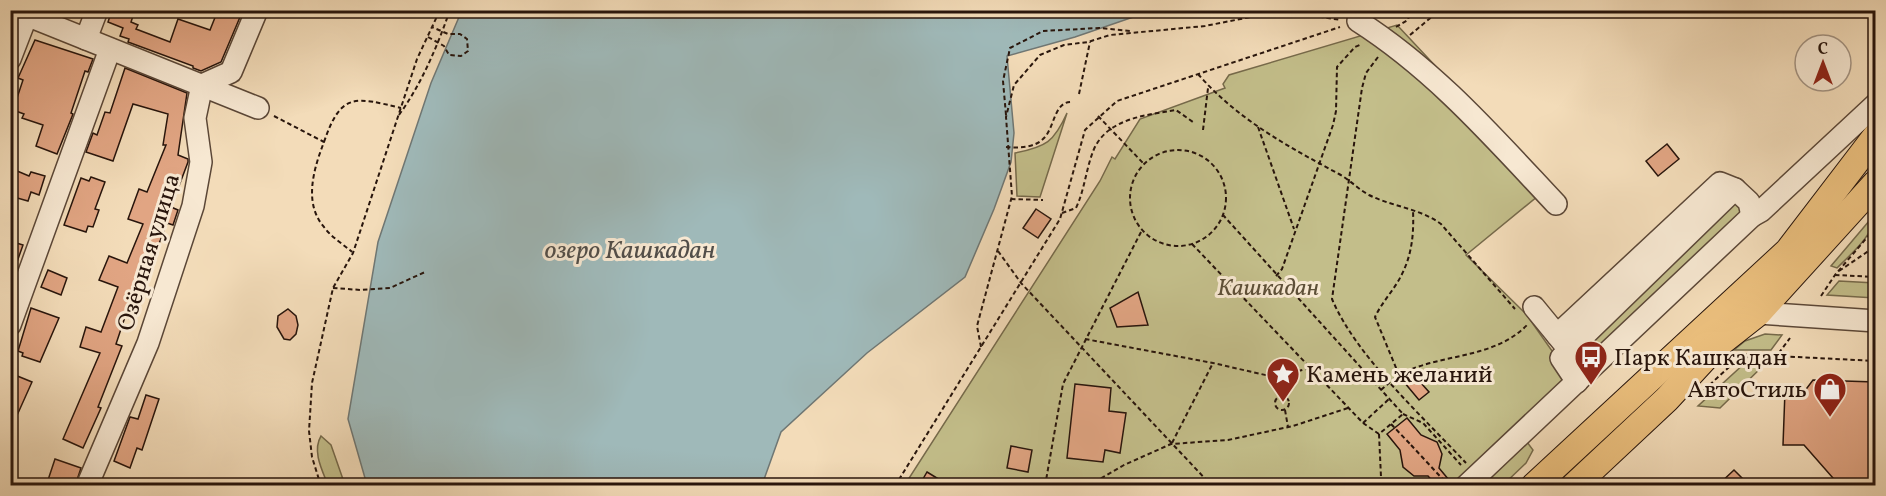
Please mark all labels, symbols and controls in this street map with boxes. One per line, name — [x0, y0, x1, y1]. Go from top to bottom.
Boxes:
north arrow — [1793, 33, 1853, 93]
text: С — [1818, 39, 1828, 61]
street label: Озёрная улица — [110, 170, 190, 336]
water label: озеро Кашкадан — [545, 233, 715, 269]
park label: Кашкадан — [1217, 272, 1319, 306]
bus stop icon: Парк Кашкадан — [1573, 339, 1609, 386]
place label: Парк Кашкадан — [1614, 342, 1787, 376]
place icon: Камень желаний — [1265, 356, 1301, 403]
place label: Камень желаний — [1306, 359, 1493, 393]
shop icon: АвтоСтиль — [1812, 371, 1848, 418]
place label: АвтоСтиль — [1687, 374, 1807, 408]

